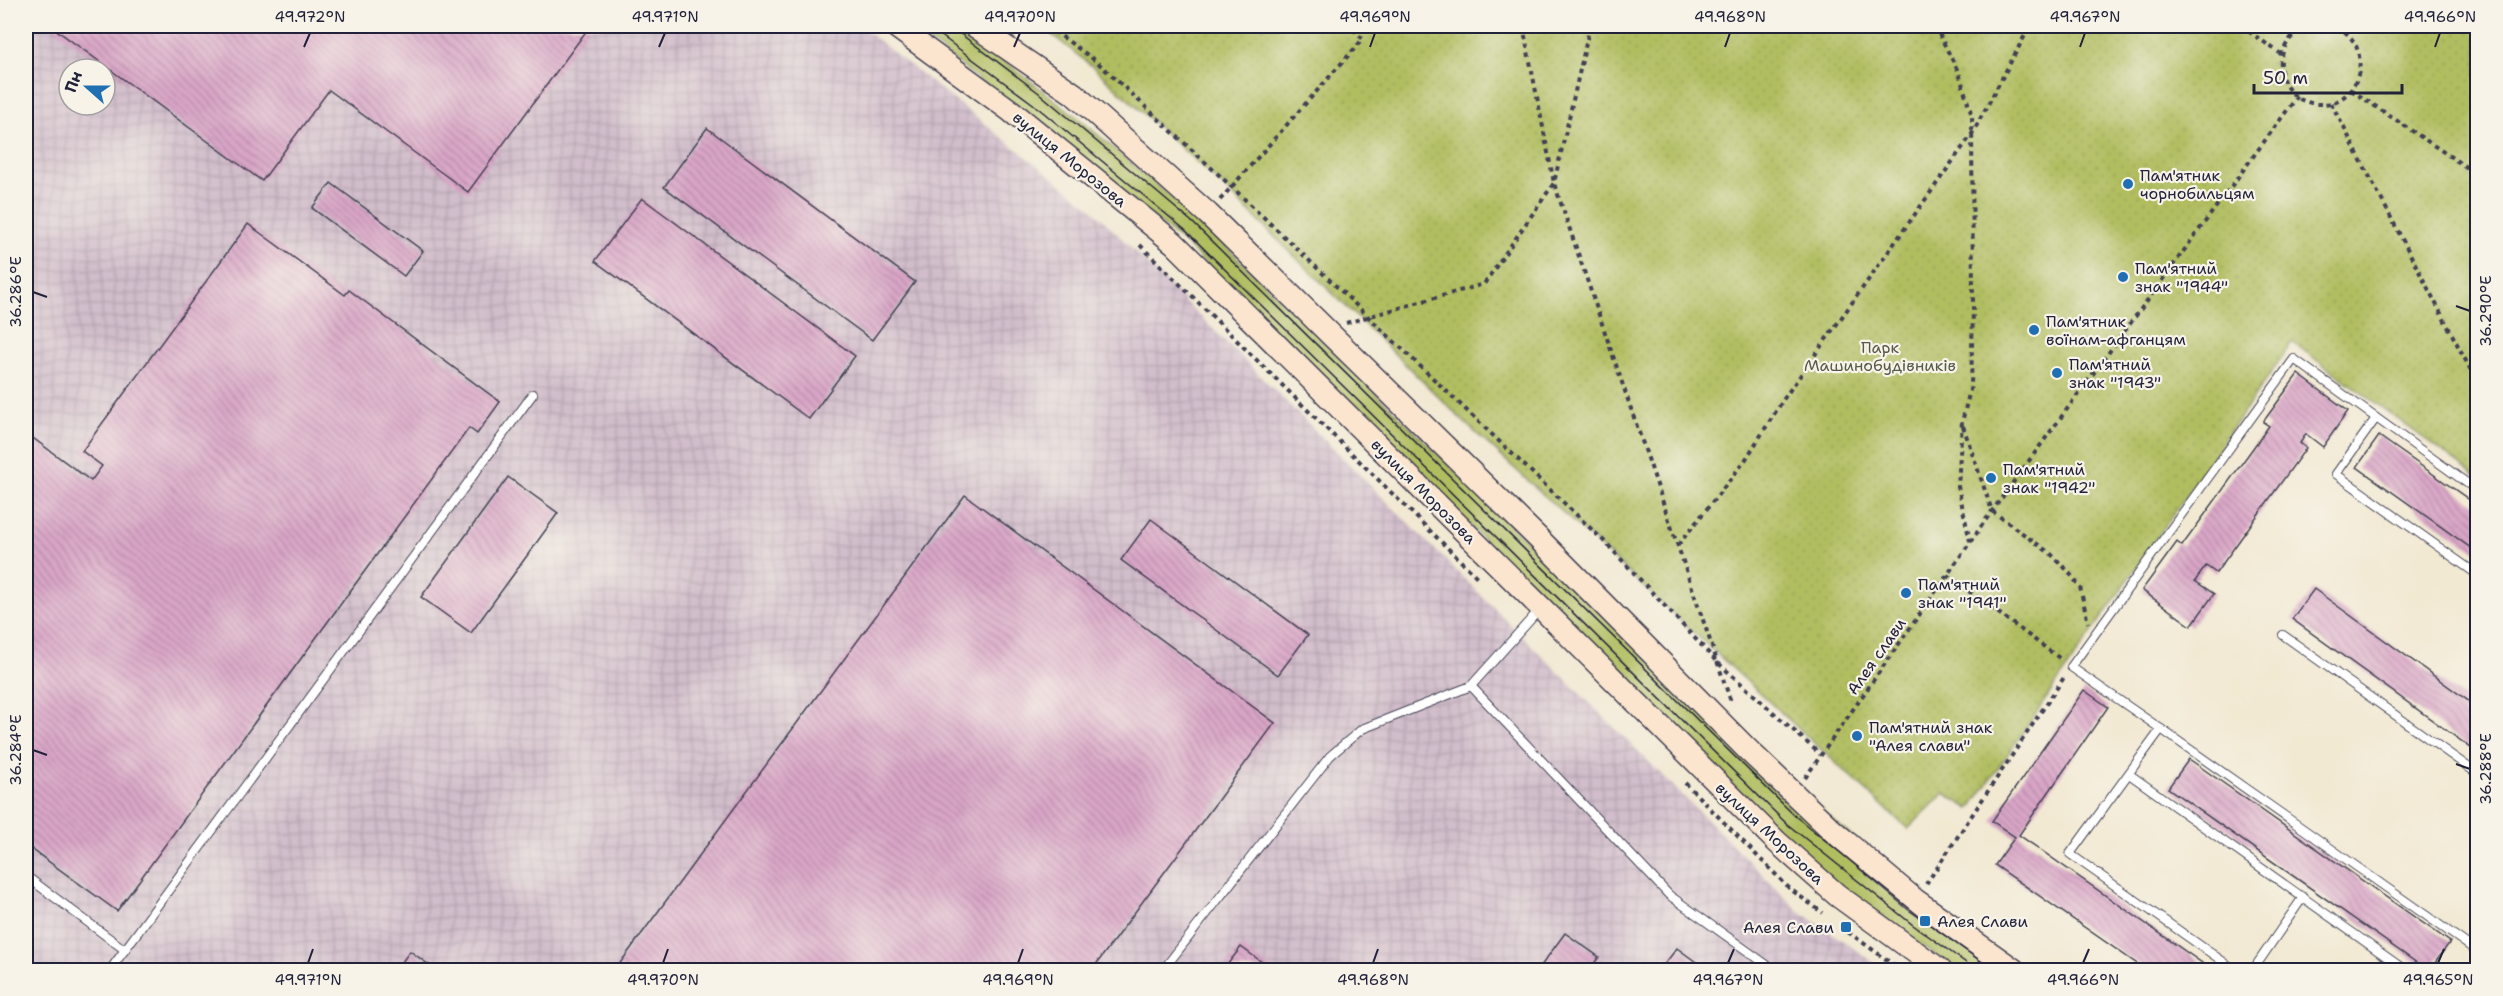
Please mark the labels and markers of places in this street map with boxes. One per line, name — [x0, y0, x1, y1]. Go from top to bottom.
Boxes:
place label: Пам'ятник чорнобильцям — [2140, 165, 2255, 204]
marker: Пам'ятник чорнобильцям — [2121, 177, 2135, 191]
place label: Пам'ятний знак "1944" — [2135, 258, 2228, 297]
marker: Пам'ятний знак "1944" — [2116, 270, 2130, 284]
place label: Пам'ятник воїнам-афганцям — [2046, 311, 2186, 350]
marker: Пам'ятник воїнам-афганцям — [2027, 323, 2041, 337]
place label: Пам'ятний знак "1943" — [2069, 354, 2161, 393]
marker: Пам'ятний знак "1943" — [2050, 366, 2064, 380]
place label: Пам'ятний знак "1942" — [2003, 459, 2095, 498]
marker: Пам'ятний знак "1942" — [1984, 471, 1998, 485]
place label: Пам'ятний знак "1941" — [1918, 574, 2007, 613]
marker: Пам'ятний знак "1941" — [1899, 586, 1913, 600]
place label: Пам'ятний знак "Алея слави" — [1869, 717, 1993, 756]
marker: Пам'ятний знак "Алея слави" — [1850, 729, 1864, 743]
place label: Алея Слави — [1937, 911, 2028, 932]
marker: Алея Слави — [1918, 914, 1932, 928]
place label: Aлея Слави — [1743, 917, 1834, 938]
marker: Aлея Слави — [1839, 920, 1853, 934]

